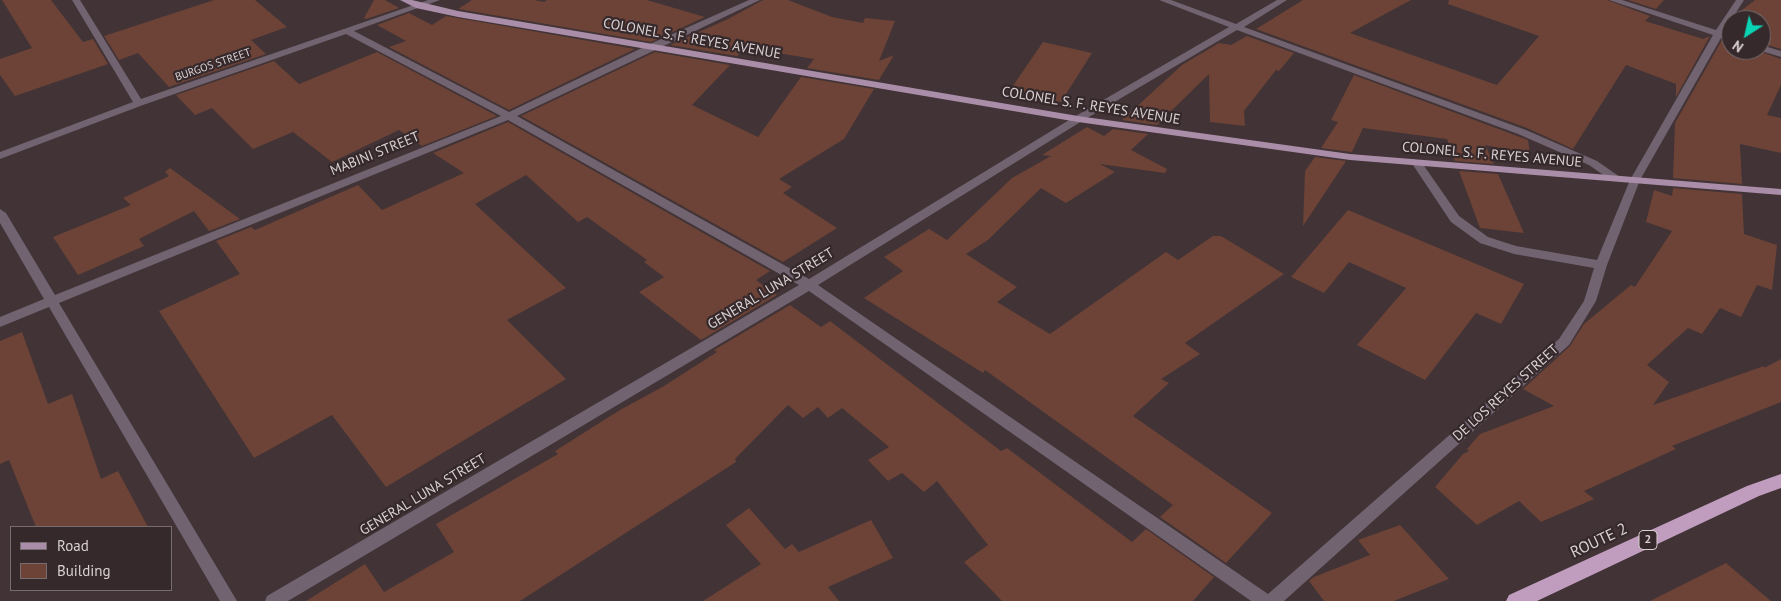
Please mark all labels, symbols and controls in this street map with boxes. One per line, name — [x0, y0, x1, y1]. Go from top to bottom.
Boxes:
north arrow — [1721, 10, 1771, 60]
street label: COLONEL S. F. REYES AVENUE — [602, 15, 782, 63]
text: N — [1729, 36, 1747, 56]
street label: BURGOS STREET — [173, 46, 253, 84]
street label: COLONEL S. F. REYES AVENUE — [1001, 84, 1181, 128]
street label: MABINI STREET — [328, 128, 422, 180]
street label: COLONEL S. F. REYES AVENUE — [1401, 139, 1583, 171]
street label: GENERAL LUNA STREET — [705, 245, 837, 333]
street label: DE LOS REYES STREET — [1450, 341, 1562, 445]
street label: GENERAL LUNA STREET — [357, 451, 489, 539]
street label: ROUTE 2 — [1567, 519, 1631, 563]
legend — [10, 526, 172, 591]
road number: 2 — [1639, 530, 1657, 550]
text: Road — [57, 536, 89, 555]
text: Building — [57, 561, 111, 580]

